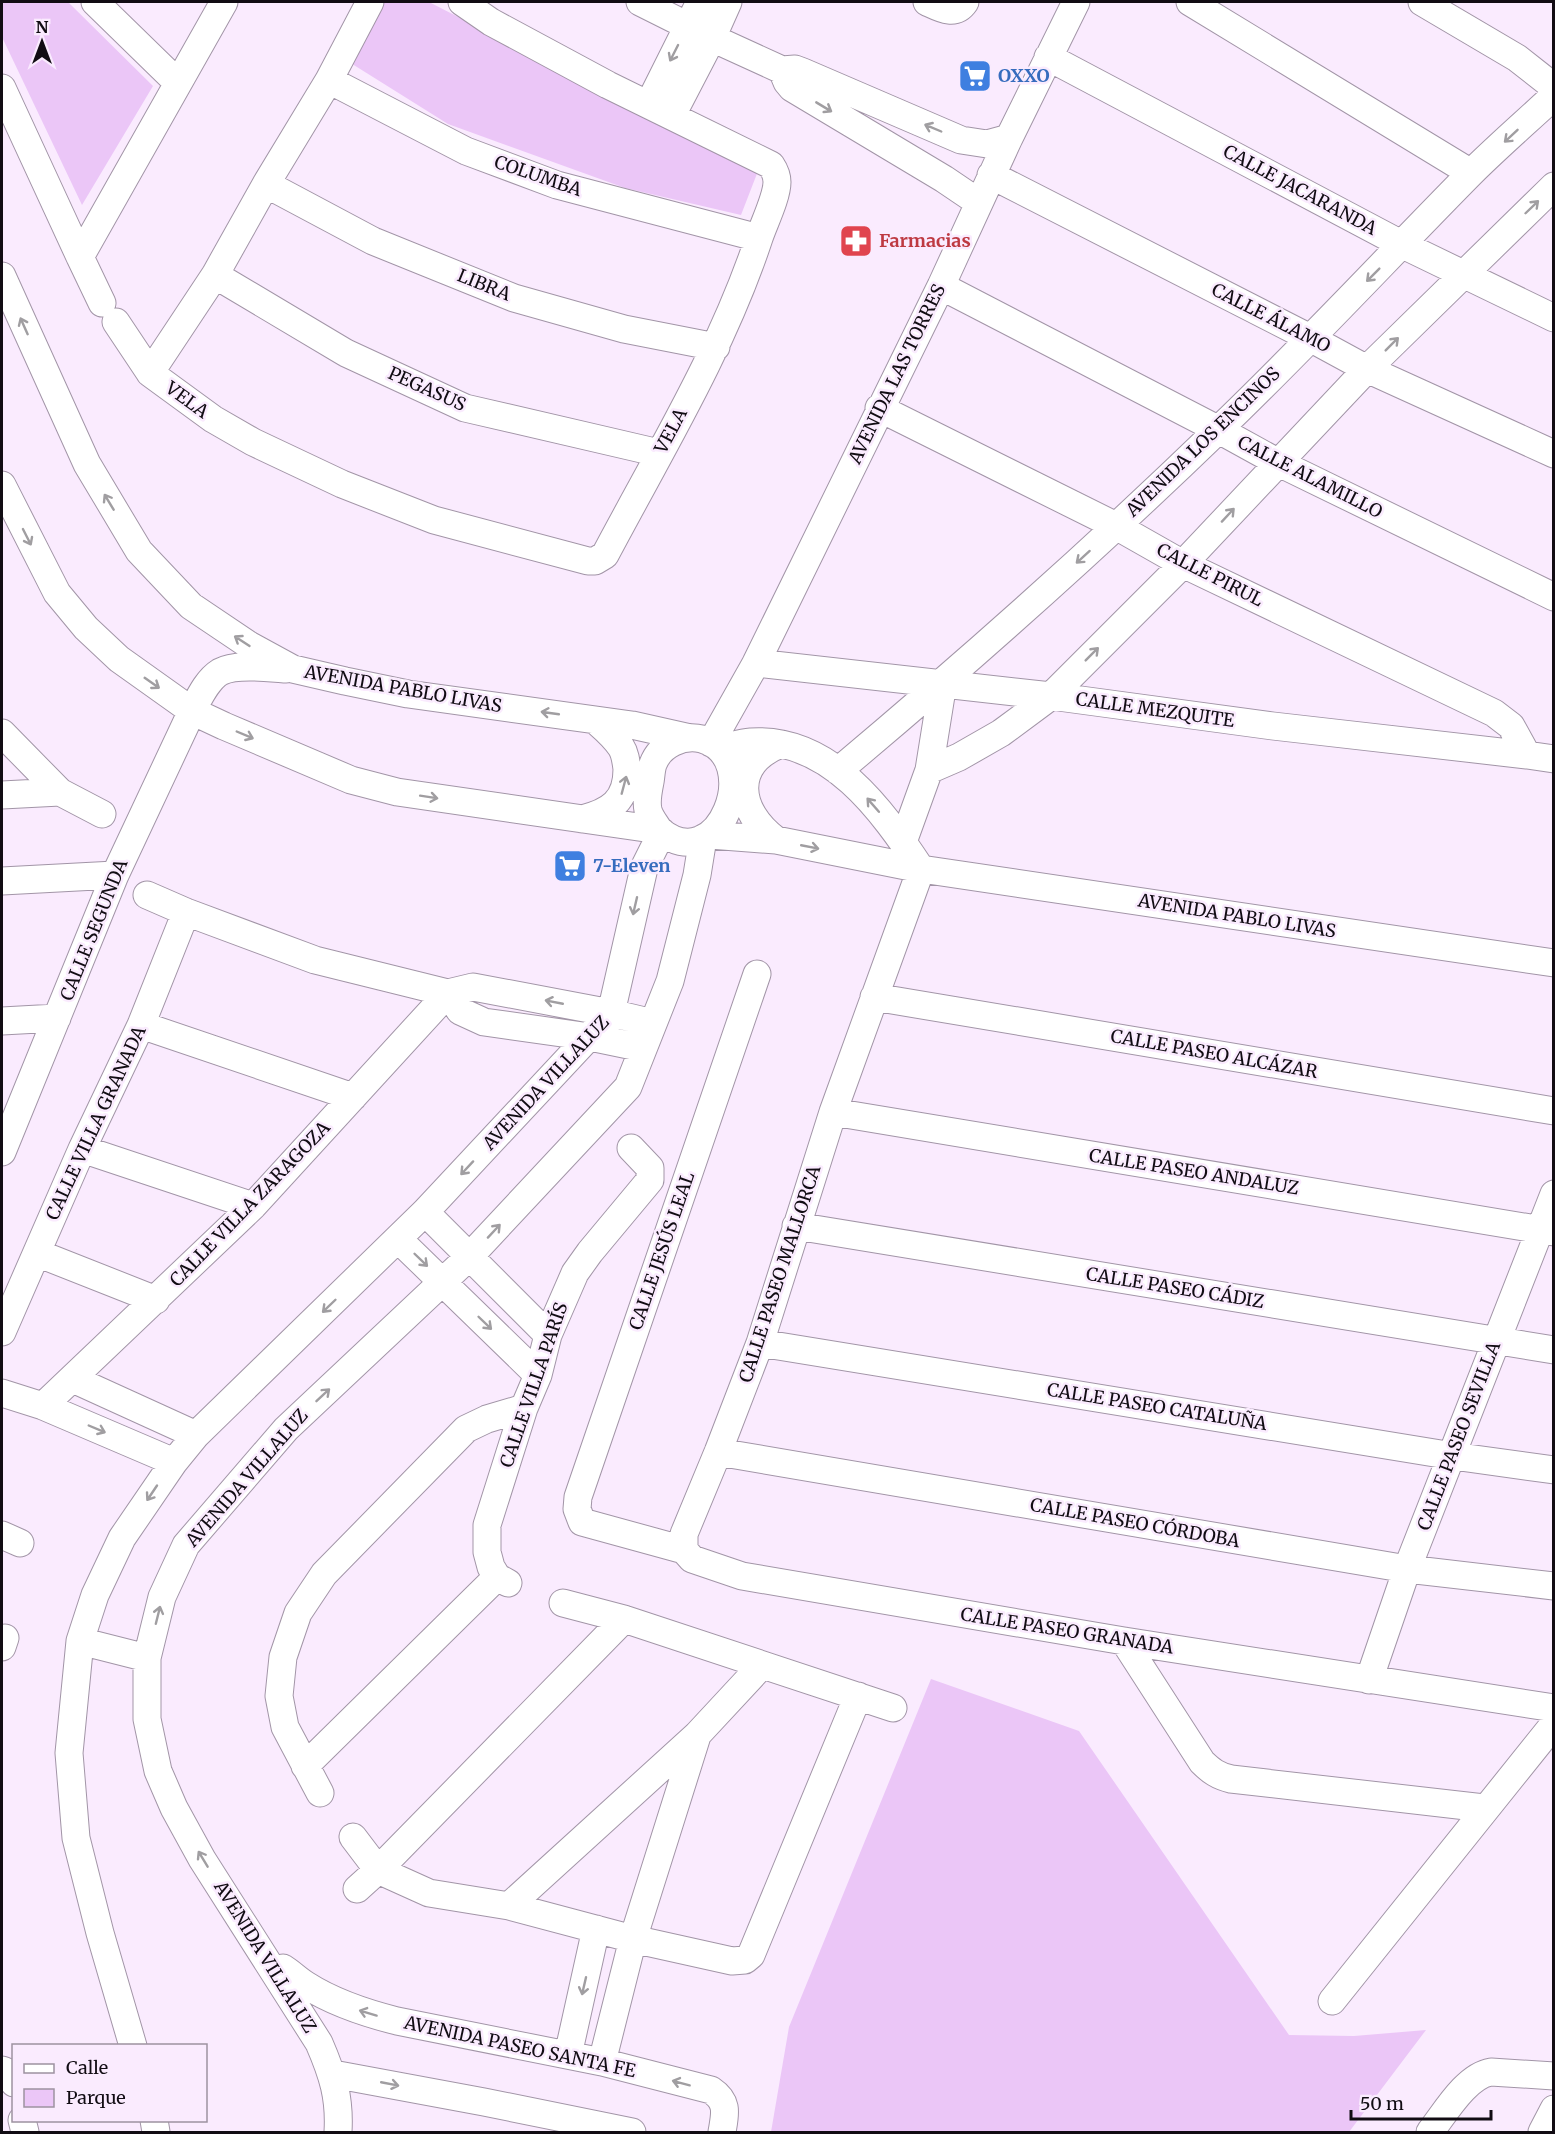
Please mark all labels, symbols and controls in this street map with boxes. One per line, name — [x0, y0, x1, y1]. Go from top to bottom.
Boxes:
north arrow — [12, 12, 72, 72]
text: N — [36, 17, 49, 37]
one-way arrow — [668, 44, 680, 62]
supermarket icon: OXXO — [957, 58, 993, 94]
place label: OXXO — [998, 64, 1050, 87]
one-way arrow — [816, 102, 833, 114]
one-way arrow — [924, 122, 942, 133]
one-way arrow — [1503, 129, 1518, 144]
street label: CALLE JACARANDA — [1219, 139, 1381, 240]
street label: COLUMBA — [491, 150, 585, 201]
one-way arrow — [1524, 200, 1539, 214]
pharmacy icon: Farmacias — [838, 223, 874, 259]
place label: Farmacias — [879, 229, 971, 252]
street label: LIBRA — [454, 264, 514, 306]
one-way arrow — [1366, 267, 1381, 282]
street label: CALLE ÁLAMO — [1208, 278, 1334, 357]
street label: AVENIDA LAS TORRES — [843, 280, 950, 468]
one-way arrow — [18, 318, 30, 336]
one-way arrow — [1385, 336, 1400, 351]
street label: PEGASUS — [385, 361, 470, 416]
street label: AVENIDA LOS ENCINOS — [1120, 362, 1285, 522]
street label: VELA — [160, 376, 214, 423]
street label: VELA — [649, 404, 692, 458]
street label: CALLE ALAMILLO — [1234, 430, 1386, 523]
one-way arrow — [103, 494, 115, 511]
one-way arrow — [1221, 507, 1235, 522]
one-way arrow — [22, 528, 34, 546]
street label: CALLE PIRUL — [1153, 538, 1267, 611]
one-way arrow — [1075, 550, 1090, 564]
one-way arrow — [234, 634, 251, 646]
one-way arrow — [1085, 647, 1100, 662]
street label: AVENIDA PABLO LIVAS — [302, 660, 504, 717]
one-way arrow — [144, 677, 160, 689]
street label: CALLE MEZQUITE — [1074, 687, 1237, 732]
one-way arrow — [540, 708, 560, 719]
one-way arrow — [235, 730, 254, 741]
one-way arrow — [619, 776, 630, 795]
one-way arrow — [419, 791, 438, 802]
one-way arrow — [866, 798, 880, 813]
one-way arrow — [800, 842, 819, 853]
supermarket icon: 7-Eleven — [552, 848, 588, 884]
place label: 7-Eleven — [593, 854, 671, 877]
street label: CALLE SEGUNDA — [55, 856, 132, 1004]
street label: AVENIDA PABLO LIVAS — [1136, 888, 1338, 943]
one-way arrow — [629, 896, 640, 916]
one-way arrow — [544, 996, 564, 1007]
street label: AVENIDA VILLALUZ — [477, 1011, 614, 1155]
street label: CALLE VILLA GRANADA — [40, 1022, 151, 1224]
street label: CALLE PASEO ALCÁZAR — [1109, 1024, 1320, 1083]
street label: CALLE VILLA ZARAGOZA — [165, 1116, 335, 1291]
street label: CALLE PASEO ANDALUZ — [1088, 1144, 1301, 1199]
one-way arrow — [460, 1160, 474, 1175]
street label: CALLE PASEO MALLORCA — [734, 1162, 826, 1385]
street label: CALLE JESÚS LEAL — [624, 1169, 699, 1333]
one-way arrow — [486, 1223, 501, 1238]
one-way arrow — [413, 1253, 428, 1268]
street label: CALLE PASEO CÁDIZ — [1084, 1262, 1266, 1313]
one-way arrow — [321, 1298, 336, 1313]
street label: CALLE VILLA PARÍS — [494, 1299, 573, 1470]
one-way arrow — [478, 1316, 493, 1330]
street label: CALLE PASEO SEVILLA — [1412, 1338, 1505, 1533]
street label: CALLE PASEO CATALUÑA — [1045, 1378, 1269, 1435]
one-way arrow — [315, 1388, 330, 1402]
street label: AVENIDA VILLALUZ — [180, 1404, 313, 1552]
one-way arrow — [87, 1424, 106, 1435]
one-way arrow — [146, 1484, 158, 1501]
street label: CALLE PASEO CÓRDOBA — [1028, 1493, 1242, 1552]
street label: CALLE PASEO GRANADA — [959, 1602, 1175, 1659]
one-way arrow — [152, 1606, 164, 1625]
one-way arrow — [196, 1851, 208, 1868]
street label: AVENIDA VILLALUZ — [209, 1876, 322, 2037]
one-way arrow — [577, 1976, 589, 1995]
one-way arrow — [359, 2007, 378, 2018]
street label: AVENIDA PASEO SANTA FE — [401, 2011, 638, 2082]
legend — [12, 2044, 207, 2122]
text: Calle — [66, 2056, 108, 2079]
one-way arrow — [672, 2076, 691, 2088]
one-way arrow — [380, 2079, 399, 2090]
scale bar — [1351, 2083, 1490, 2121]
text: Parque — [66, 2086, 126, 2109]
text: 50 m — [1360, 2092, 1404, 2115]

